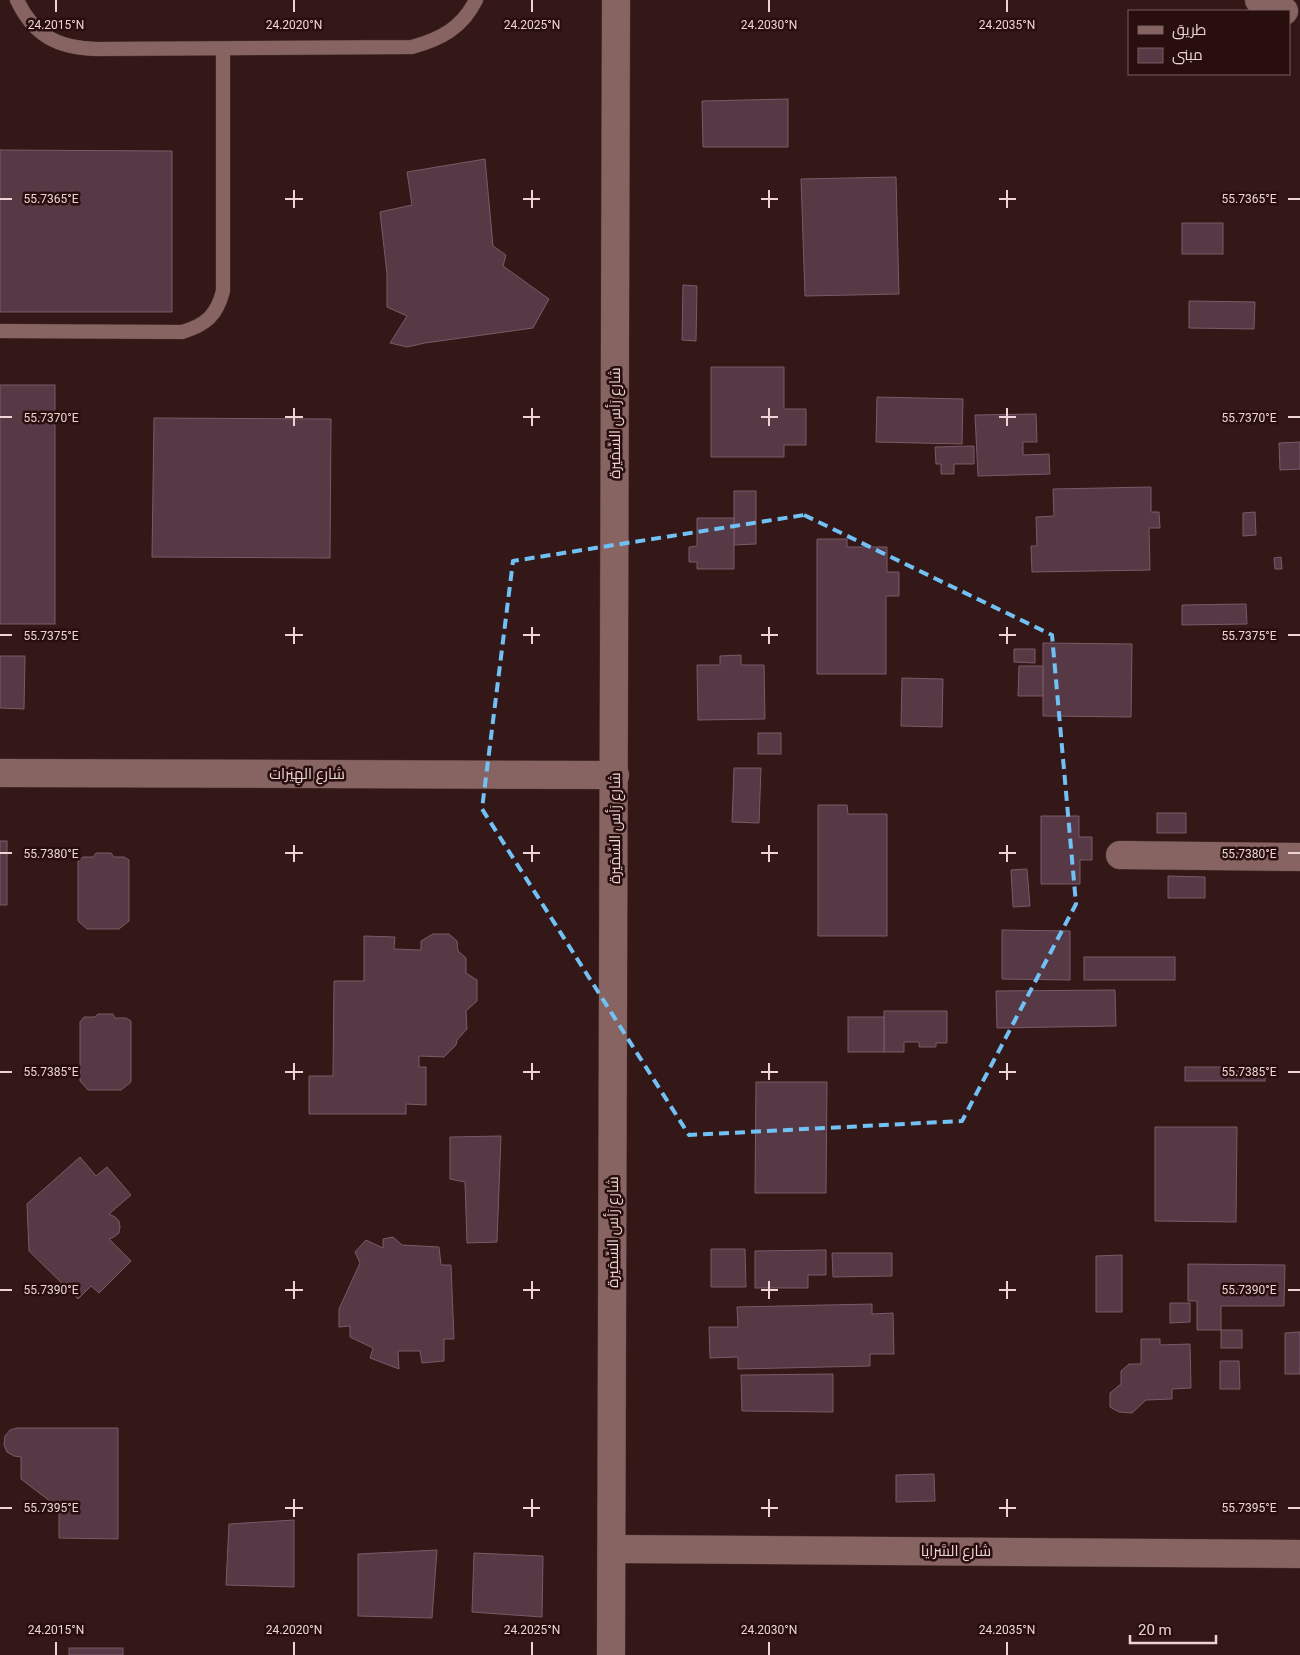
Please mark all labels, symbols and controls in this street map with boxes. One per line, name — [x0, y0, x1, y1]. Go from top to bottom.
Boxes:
legend — [1128, 10, 1290, 75]
text: 24.2015°N — [28, 18, 84, 32]
text: 24.2020°N — [266, 18, 322, 32]
text: 24.2025°N — [504, 18, 560, 32]
text: 24.2030°N — [741, 18, 797, 32]
text: 24.2035°N — [979, 18, 1035, 32]
text: طريق — [1172, 21, 1206, 40]
text: مبنى — [1172, 46, 1203, 65]
text: 55.7365°E — [24, 192, 79, 206]
text: 55.7365°E — [1222, 192, 1277, 206]
street label: شارع رَأس السِّمَيرة — [605, 367, 626, 479]
text: 55.7370°E — [24, 411, 79, 425]
text: 55.7370°E — [1222, 411, 1277, 425]
text: 55.7375°E — [24, 629, 79, 643]
text: 55.7375°E — [1222, 629, 1277, 643]
street label: شارع الهِيَرات — [269, 765, 345, 785]
street label: شارع رَأس السِّمَيرة — [605, 772, 626, 884]
text: 55.7380°E — [24, 847, 79, 861]
text: 55.7380°E — [1222, 847, 1277, 861]
text: 55.7385°E — [24, 1065, 79, 1079]
text: 55.7385°E — [1222, 1065, 1277, 1079]
street label: شارع رَأس السِّمَيرة — [603, 1176, 624, 1288]
text: 55.7390°E — [24, 1283, 79, 1297]
text: 55.7390°E — [1222, 1283, 1277, 1297]
text: 55.7395°E — [24, 1501, 79, 1515]
text: 55.7395°E — [1222, 1501, 1277, 1515]
street label: شارع السَّرايا — [921, 1542, 991, 1562]
scale bar — [1130, 1612, 1216, 1644]
text: 20 m — [1138, 1621, 1172, 1639]
text: 24.2015°N — [28, 1623, 84, 1637]
text: 24.2020°N — [266, 1623, 322, 1637]
text: 24.2025°N — [504, 1623, 560, 1637]
text: 24.2030°N — [741, 1623, 797, 1637]
text: 24.2035°N — [979, 1623, 1035, 1637]

